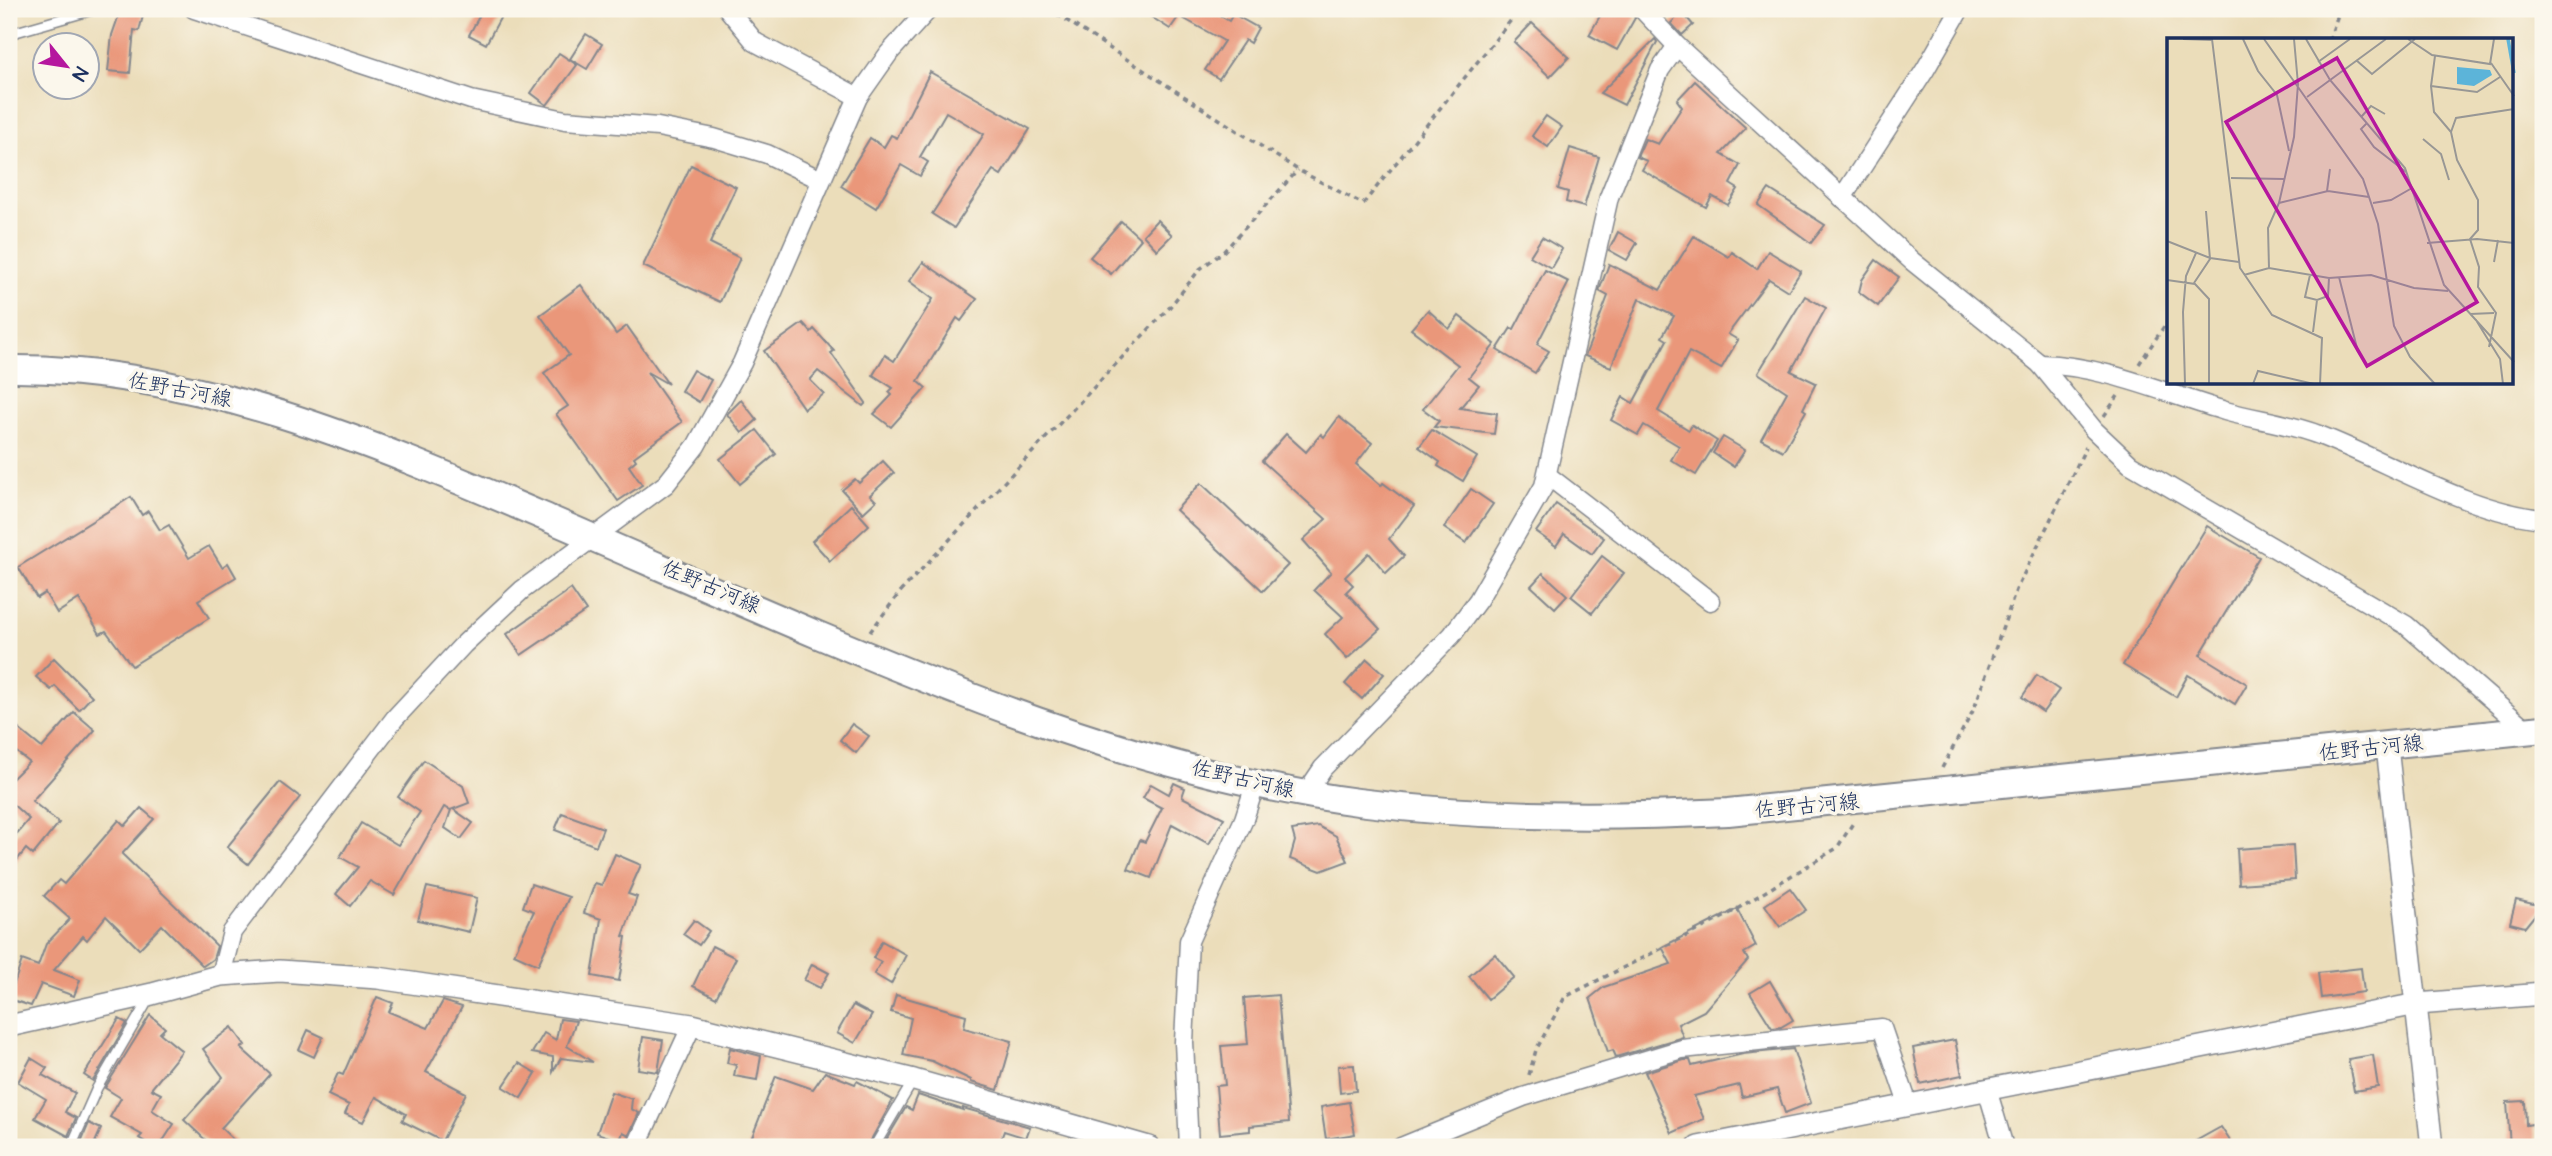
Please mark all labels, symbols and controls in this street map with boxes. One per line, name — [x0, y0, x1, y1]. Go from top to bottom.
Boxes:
north arrow — [32, 32, 102, 102]
inset map — [2167, 38, 2514, 385]
text: N — [65, 62, 94, 86]
street label: 佐野古河線 — [126, 366, 234, 414]
street label: 佐野古河線 — [657, 553, 765, 621]
street label: 佐野古河線 — [2317, 728, 2425, 768]
street label: 佐野古河線 — [1189, 753, 1297, 805]
street label: 佐野古河線 — [1753, 787, 1861, 825]

